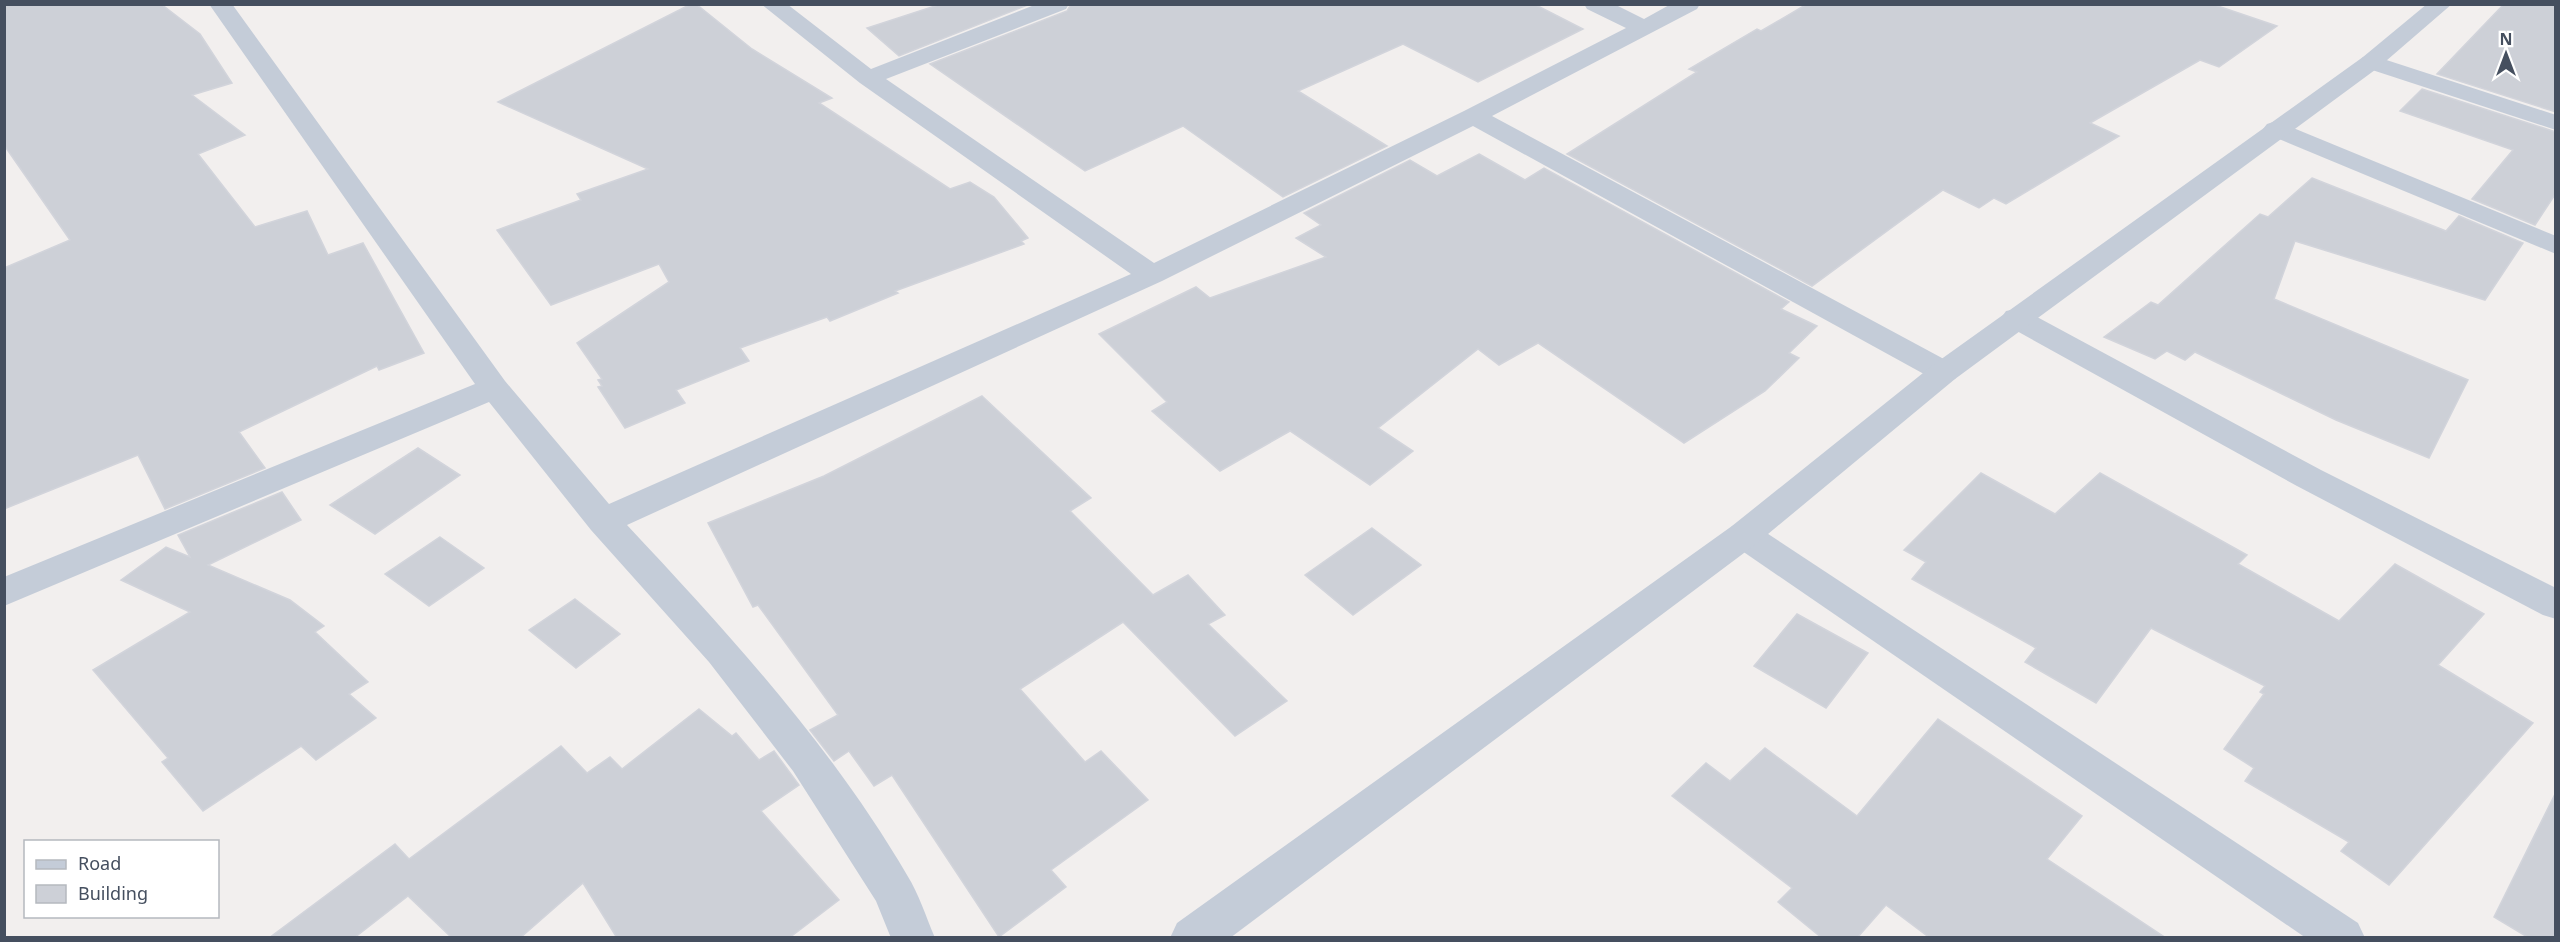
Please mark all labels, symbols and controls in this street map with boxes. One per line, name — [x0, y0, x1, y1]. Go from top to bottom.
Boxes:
north arrow — [2476, 24, 2536, 84]
text: N — [2499, 28, 2513, 50]
legend — [24, 840, 219, 918]
text: Road — [78, 851, 121, 875]
text: Building — [78, 881, 148, 905]

